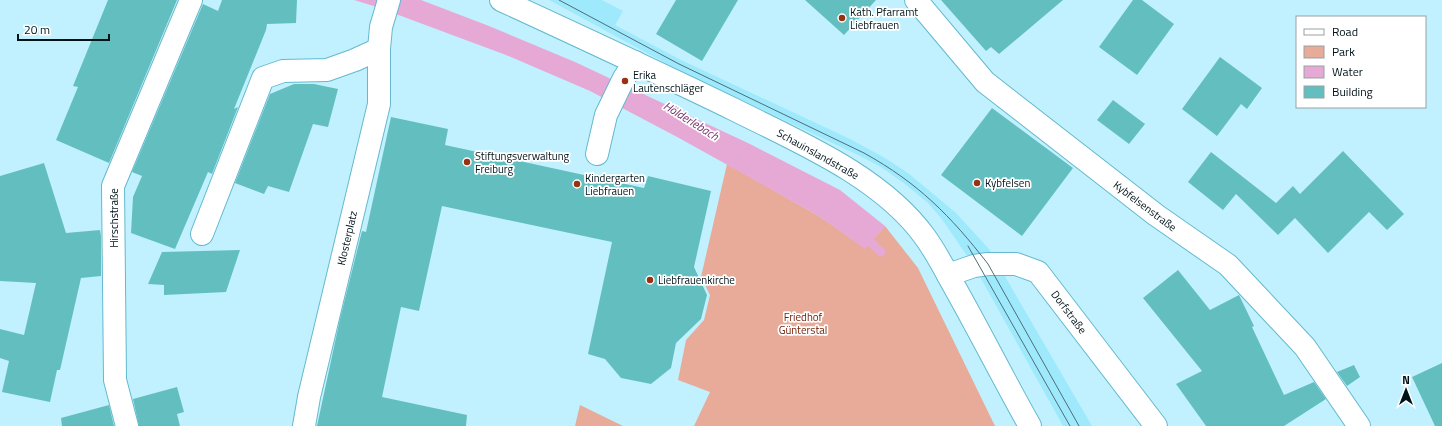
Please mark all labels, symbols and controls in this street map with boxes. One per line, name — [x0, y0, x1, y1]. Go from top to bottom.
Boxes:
place label: Kath. Pfarramt Liebfrauen — [850, 4, 918, 33]
marker: Kath. Pfarramt Liebfrauen — [837, 13, 847, 23]
scale bar — [18, 16, 109, 42]
legend — [1296, 16, 1426, 108]
text: 20 m — [24, 20, 50, 39]
text: Road — [1332, 22, 1358, 41]
text: Park — [1332, 42, 1355, 61]
text: Water — [1332, 62, 1363, 81]
place label: Erika Lautenschläger — [633, 67, 704, 96]
marker: Erika Lautenschläger — [620, 76, 630, 86]
text: Building — [1332, 82, 1373, 101]
water label: Hölderlebach — [660, 96, 724, 146]
street label: Schauinslandstraße — [774, 125, 862, 183]
place label: Stiftungsverwaltung Freiburg — [475, 148, 570, 177]
marker: Stiftungsverwaltung Freiburg — [462, 157, 472, 167]
place label: Kindergarten Liebfrauen — [585, 170, 645, 199]
place label: Kybfelsen — [985, 175, 1030, 191]
street label: Kybfelsenstraße — [1110, 177, 1180, 235]
marker: Kybfelsen — [972, 178, 982, 188]
marker: Kindergarten Liebfrauen — [572, 179, 582, 189]
street label: Hirschstraße — [106, 188, 122, 248]
street label: Klosterplatz — [333, 209, 361, 267]
place label: Liebfrauenkirche — [658, 272, 735, 288]
marker: Liebfrauenkirche — [645, 275, 655, 285]
street label: Dorfstraße — [1047, 287, 1091, 337]
park label: Friedhof Günterstal — [779, 309, 827, 338]
north arrow — [1386, 370, 1426, 410]
text: N — [1402, 372, 1410, 388]

